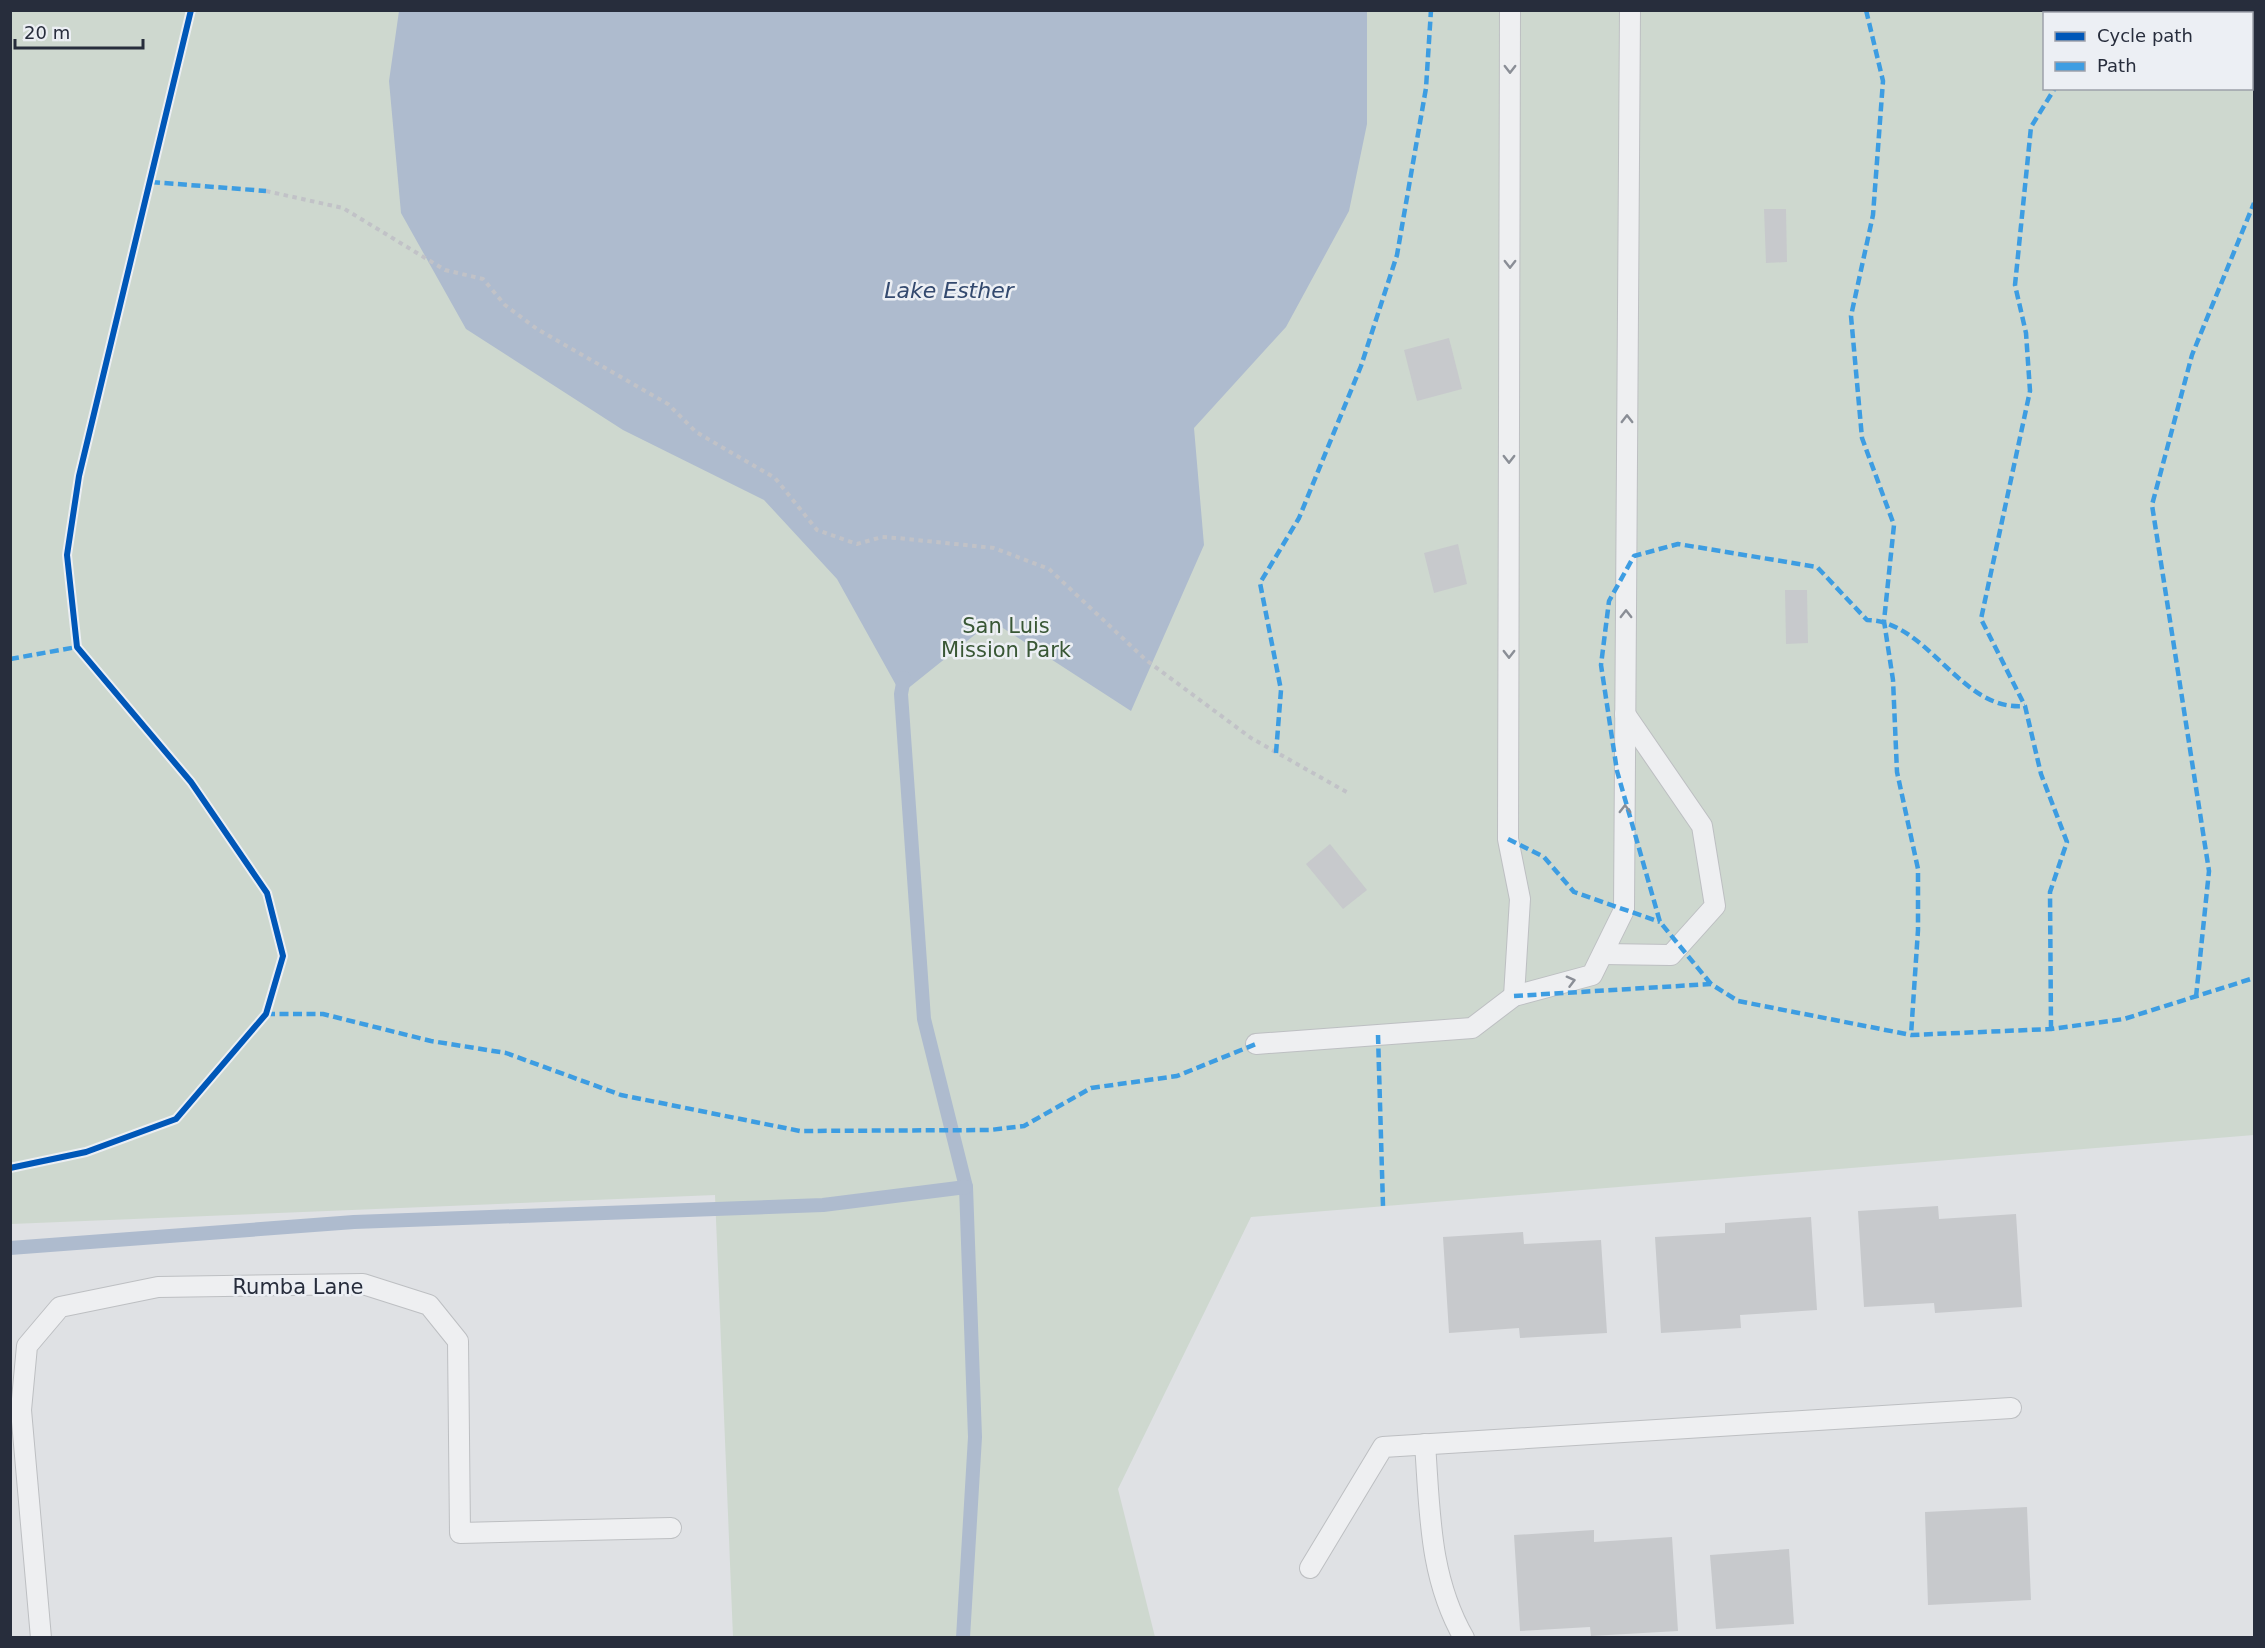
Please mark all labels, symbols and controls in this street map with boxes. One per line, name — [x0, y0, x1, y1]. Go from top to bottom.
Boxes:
scale bar — [15, 12, 142, 50]
legend — [2043, 12, 2253, 90]
text: 20 m — [24, 22, 70, 43]
text: Cycle path — [2097, 25, 2193, 46]
text: Path — [2097, 55, 2137, 76]
one-way arrow — [1504, 64, 1516, 73]
one-way arrow — [1504, 259, 1516, 268]
water label: Lake Esther — [884, 278, 1016, 303]
one-way arrow — [1621, 415, 1633, 424]
one-way arrow — [1503, 454, 1515, 463]
one-way arrow — [1620, 610, 1632, 619]
park label: San Luis Mission Park — [941, 614, 1072, 662]
one-way arrow — [1503, 649, 1515, 658]
one-way arrow — [1619, 805, 1631, 814]
one-way arrow — [1566, 975, 1576, 988]
street label: Rumba Lane — [232, 1275, 364, 1299]

